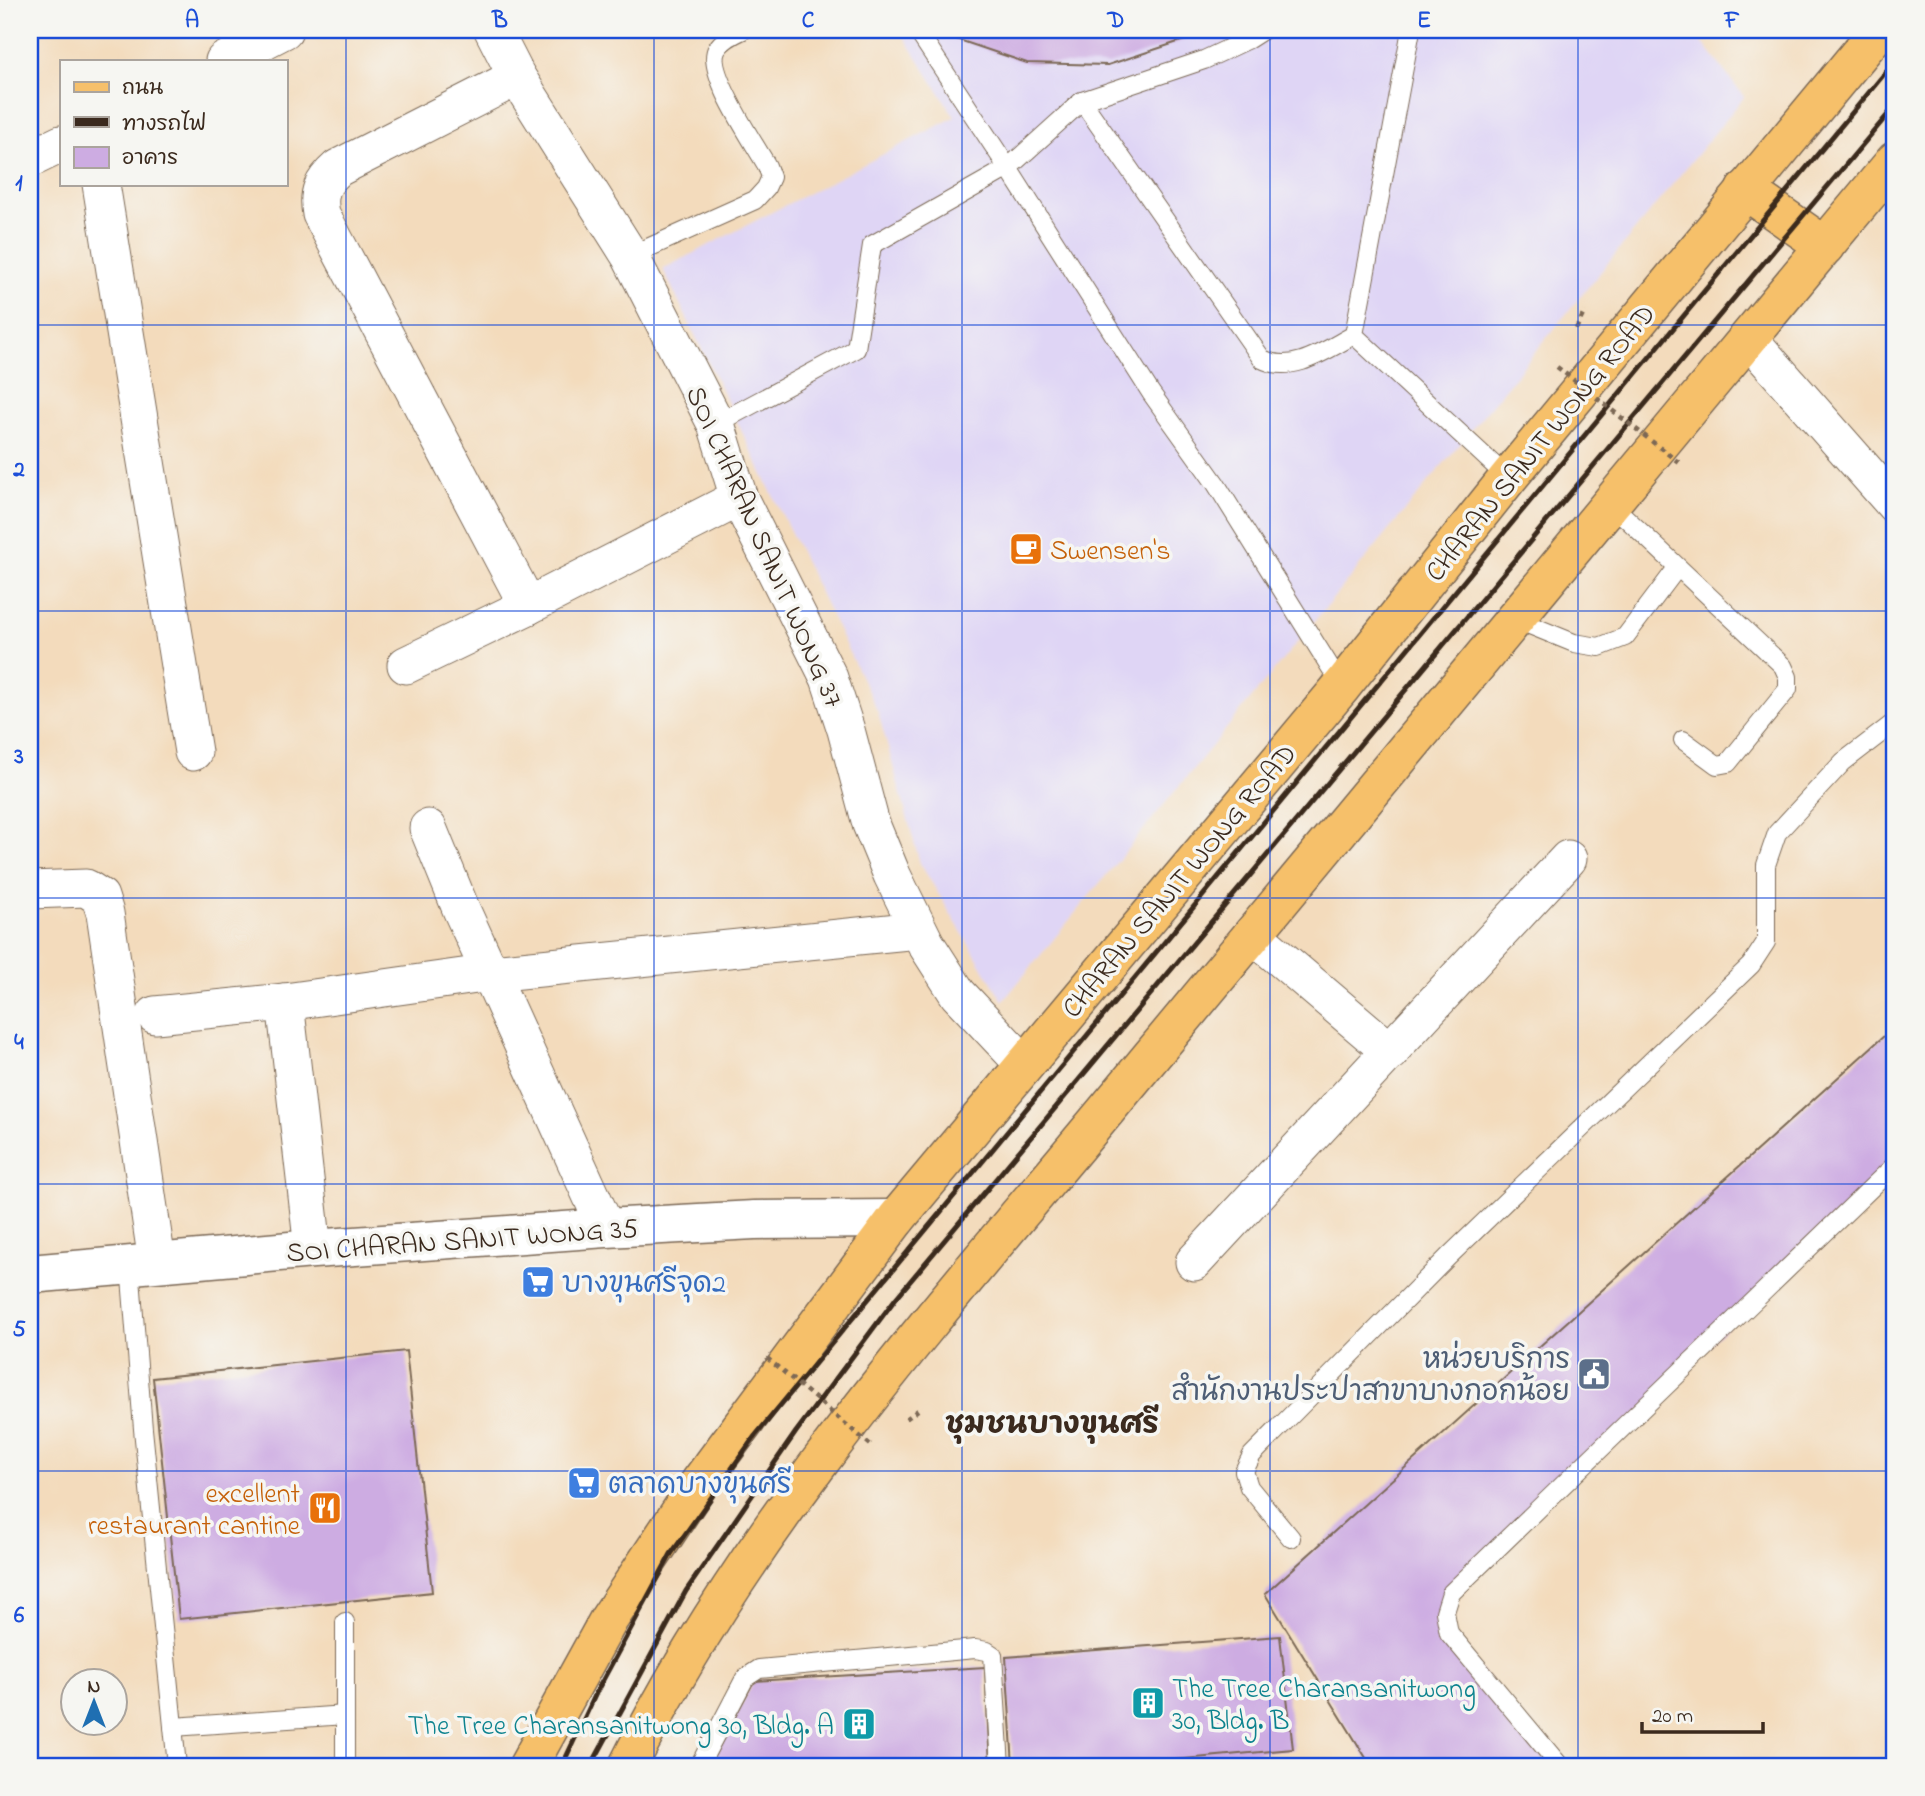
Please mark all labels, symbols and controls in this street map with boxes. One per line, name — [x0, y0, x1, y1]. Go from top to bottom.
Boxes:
text: A — [185, 5, 199, 38]
text: B — [491, 5, 508, 38]
text: C — [802, 5, 815, 38]
text: D — [1107, 5, 1124, 38]
text: E — [1417, 5, 1431, 38]
text: F — [1724, 5, 1740, 38]
legend — [60, 60, 287, 186]
text: ถนน — [122, 74, 163, 104]
text: ทางรถไฟ — [122, 110, 207, 140]
text: อาคาร — [122, 144, 178, 174]
text: 1 — [15, 168, 23, 201]
street label: CHARAN SANIT WONG ROAD — [1417, 297, 1667, 592]
street label: SOI CHARAN SANIT WONG 37 — [673, 380, 852, 715]
text: 2 — [12, 454, 25, 487]
cafe icon: Swensen's — [1007, 530, 1045, 568]
place label: Swensen's — [1050, 532, 1170, 573]
street label: CHARAN SANIT WONG ROAD — [1054, 736, 1308, 1028]
text: 3 — [13, 741, 24, 774]
text: 4 — [14, 1027, 24, 1060]
street label: SOI CHARAN SANIT WONG 35 — [285, 1210, 639, 1275]
supermarket icon: บางขุนศรีจุด2 — [519, 1263, 557, 1301]
place label: บางขุนศรีจุด2 — [562, 1265, 726, 1306]
text: 5 — [12, 1314, 26, 1347]
place label: หน่วยบริการ สำนักงานประปาสาขาบางกอกน้อย — [1171, 1340, 1570, 1414]
public building icon: หน่วยบริการ สำนักงานประปาสาขาบางกอกน้อย — [1575, 1355, 1613, 1393]
district label: ชุมชนบางขุนศรี — [945, 1404, 1159, 1448]
supermarket icon: ตลาดบางขุนศรี — [565, 1464, 603, 1502]
place label: ตลาดบางขุนศรี — [608, 1466, 791, 1507]
place label: excellent restaurant cantine — [88, 1475, 300, 1548]
restaurant icon: excellent restaurant cantine — [306, 1489, 344, 1527]
text: 6 — [14, 1600, 25, 1633]
north arrow — [60, 1666, 130, 1736]
place label: The Tree Charansanitwong 30, Bldg. B — [1172, 1670, 1476, 1743]
text: N — [88, 1674, 101, 1701]
building icon: The Tree Charansanitwong 30, Bldg. B — [1129, 1684, 1167, 1722]
scale bar — [1642, 1691, 1762, 1735]
text: 20 m — [1652, 1702, 1693, 1732]
building icon: The Tree Charansanitwong 30, Bldg. A — [840, 1705, 878, 1743]
place label: The Tree Charansanitwong 30, Bldg. A — [408, 1707, 834, 1748]

